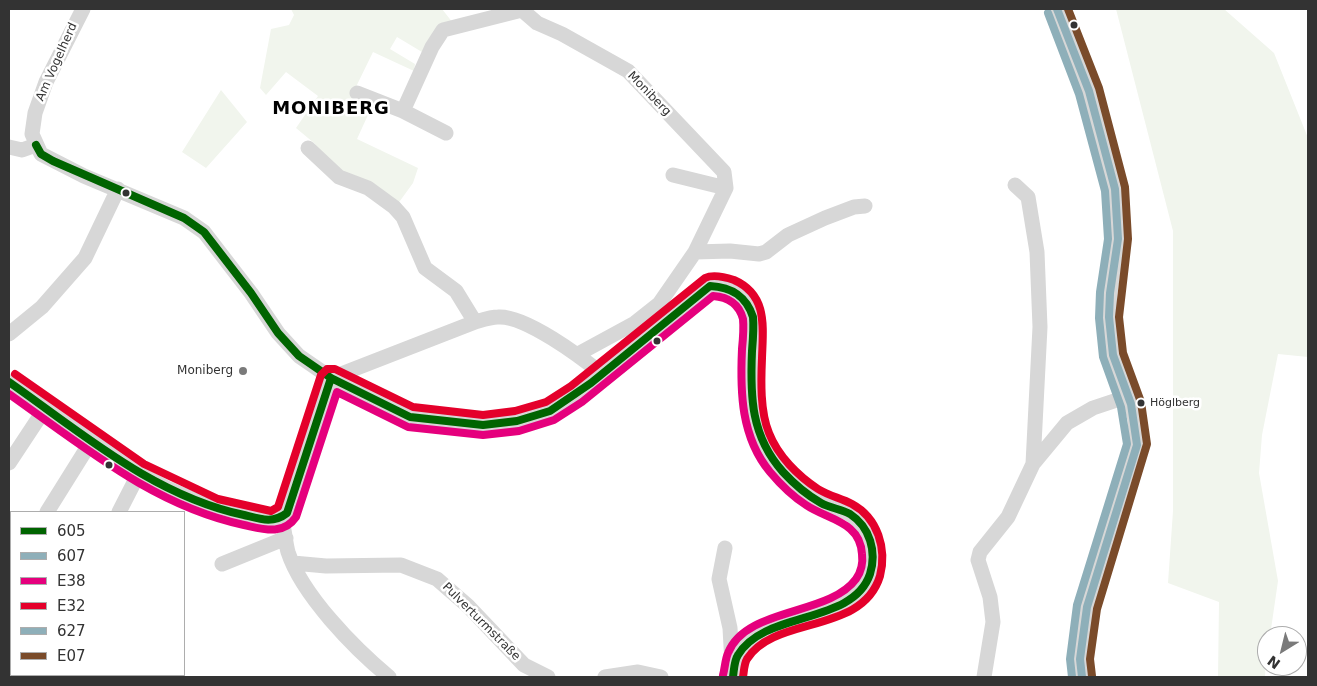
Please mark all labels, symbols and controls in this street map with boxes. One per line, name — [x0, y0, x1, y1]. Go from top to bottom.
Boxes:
unlabelled marker — [1069, 20, 1079, 30]
street label: Am Vogelherd — [33, 21, 81, 103]
street label: Moniberg — [624, 69, 674, 119]
district label: MONIBERG — [271, 98, 391, 120]
unlabelled marker — [121, 188, 131, 198]
unlabelled marker — [652, 336, 662, 346]
place label: Moniberg — [177, 364, 233, 378]
marker: Moniberg — [237, 365, 249, 377]
place label: Höglberg — [1150, 396, 1200, 410]
marker: Höglberg — [1136, 398, 1146, 408]
unlabelled marker — [104, 460, 114, 470]
legend — [10, 511, 185, 676]
text: 605 — [57, 522, 86, 540]
text: 607 — [57, 547, 86, 565]
text: E38 — [57, 572, 86, 590]
street label: Pulverturmstraße — [439, 580, 523, 664]
text: E32 — [57, 597, 86, 615]
text: 627 — [57, 622, 86, 640]
north arrow — [1257, 626, 1307, 676]
text: E07 — [57, 647, 86, 665]
text: N — [1264, 652, 1283, 672]

